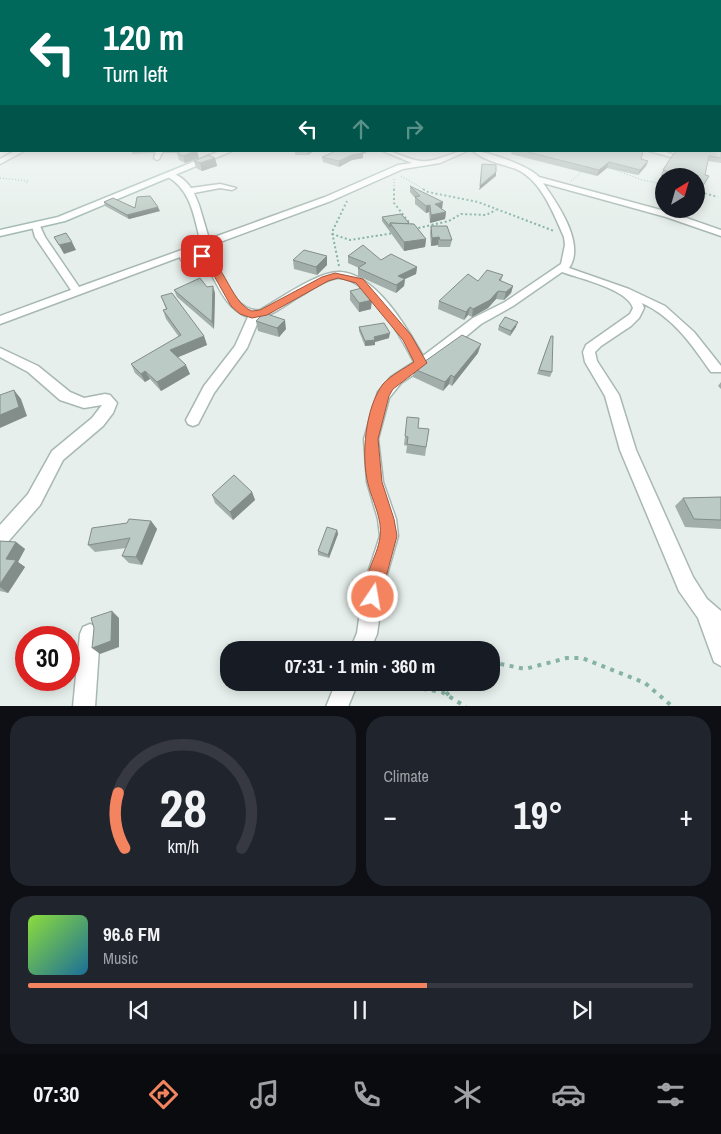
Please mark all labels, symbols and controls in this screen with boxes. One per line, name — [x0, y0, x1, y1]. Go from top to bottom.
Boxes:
text: 120 m — [103, 14, 184, 61]
icon: left — [20, 20, 85, 85]
text: Turn left — [103, 59, 168, 89]
icon: left — [294, 115, 322, 143]
icon: ahead — [347, 115, 375, 143]
icon: right — [400, 115, 428, 143]
north arrow — [655, 168, 705, 218]
map controls — [655, 168, 705, 218]
pin — [181, 235, 223, 277]
icon: arrive — [188, 242, 216, 270]
position arrow — [346, 570, 398, 622]
speed limit sign: 30 — [15, 626, 80, 691]
text: 07:31 · 1 min · 360 m — [285, 653, 435, 679]
text: Climate — [384, 765, 429, 787]
text: 28 — [159, 773, 206, 843]
text: 19° — [513, 790, 563, 841]
text: − — [384, 797, 397, 835]
text: + — [680, 797, 693, 835]
text: km/h — [167, 835, 199, 859]
text: 96.6 FM — [103, 921, 160, 947]
text: Music — [103, 947, 138, 969]
icon: previous — [125, 996, 153, 1024]
icon: pause — [346, 996, 374, 1024]
icon: next — [568, 996, 596, 1024]
icon: directions — [146, 1077, 181, 1112]
icon: music — [247, 1077, 282, 1112]
icon: phone — [349, 1077, 384, 1112]
icon: climate — [450, 1077, 485, 1112]
icon: car — [551, 1077, 586, 1112]
icon: filters — [653, 1077, 688, 1112]
text: 07:30 — [33, 1079, 79, 1109]

